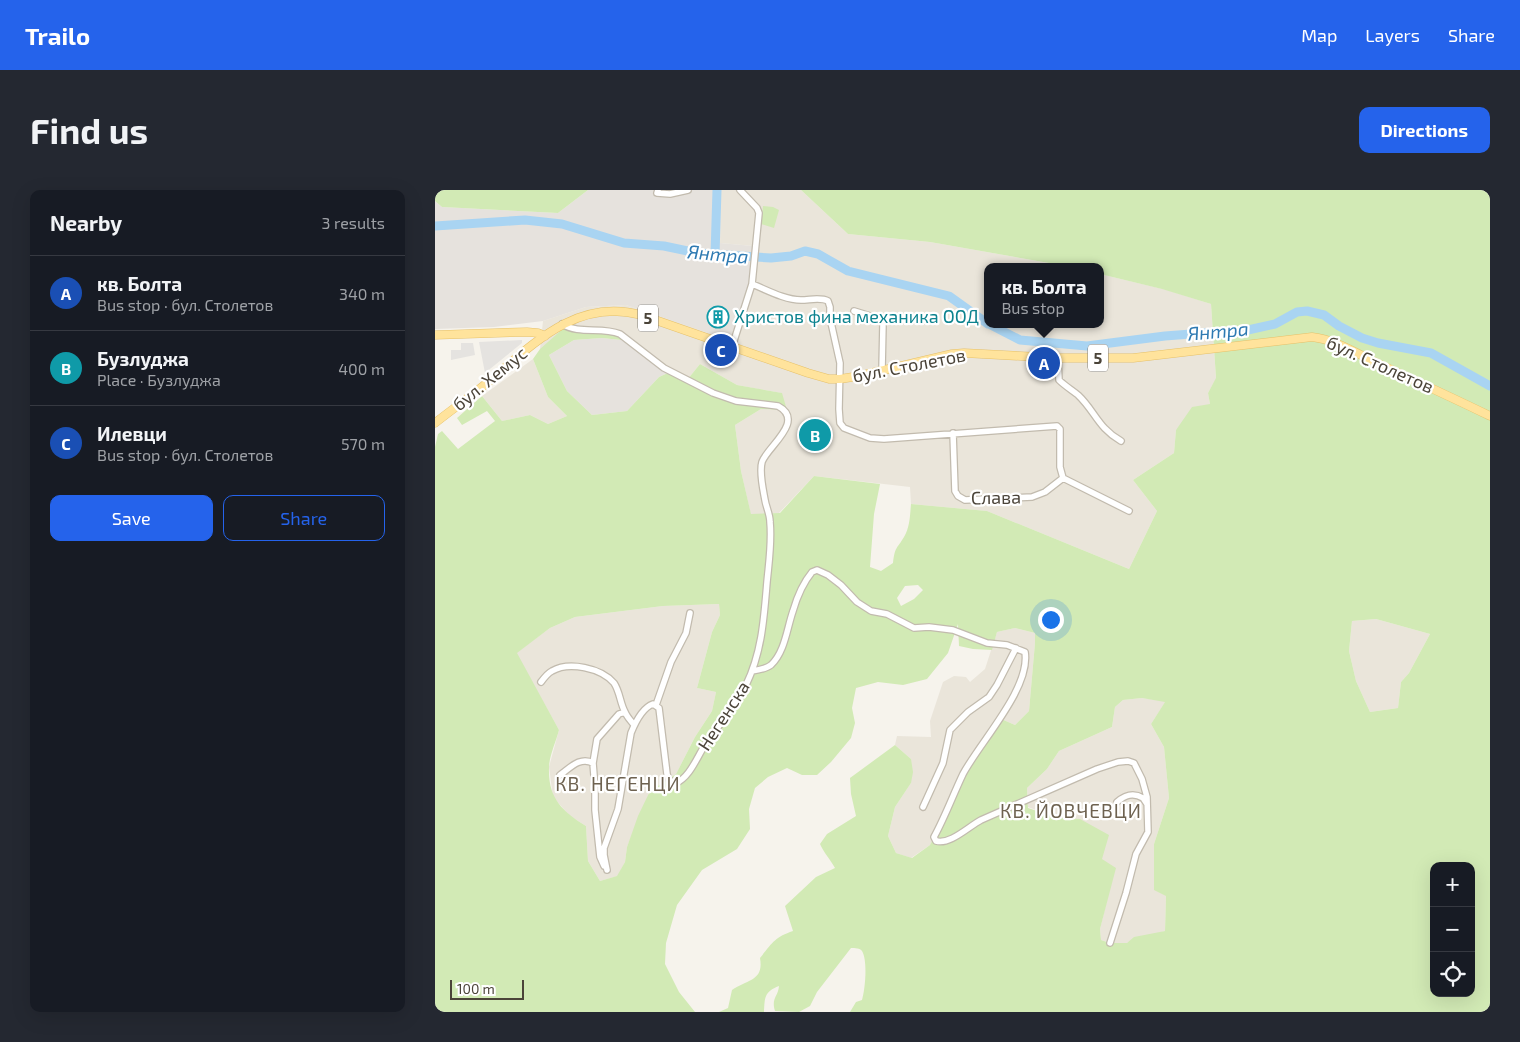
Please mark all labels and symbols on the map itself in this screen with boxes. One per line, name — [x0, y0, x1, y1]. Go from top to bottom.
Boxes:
water label: Янтра — [687, 239, 750, 268]
road number: 5 — [638, 305, 658, 332]
building icon: Христов фина механика ООД — [706, 305, 730, 329]
place label: Христов фина механика ООД — [734, 305, 979, 327]
water label: Янтра — [1186, 316, 1249, 345]
pin: C — [705, 331, 737, 369]
street label: бул. Столетов — [1323, 331, 1437, 398]
street label: бул. Хемус — [448, 341, 531, 415]
street label: бул. Столетов — [850, 343, 967, 387]
pin: A — [1028, 344, 1060, 382]
road number: 5 — [1088, 344, 1108, 372]
pin: B — [799, 416, 831, 454]
street label: Слава — [971, 486, 1021, 508]
your location — [1038, 607, 1064, 633]
street label: Негенска — [693, 677, 754, 754]
district label: КВ. НЕГЕНЦИ — [555, 772, 681, 795]
district label: КВ. ЙОВЧЕВЦИ — [1000, 799, 1142, 822]
scale bar — [450, 977, 524, 1000]

